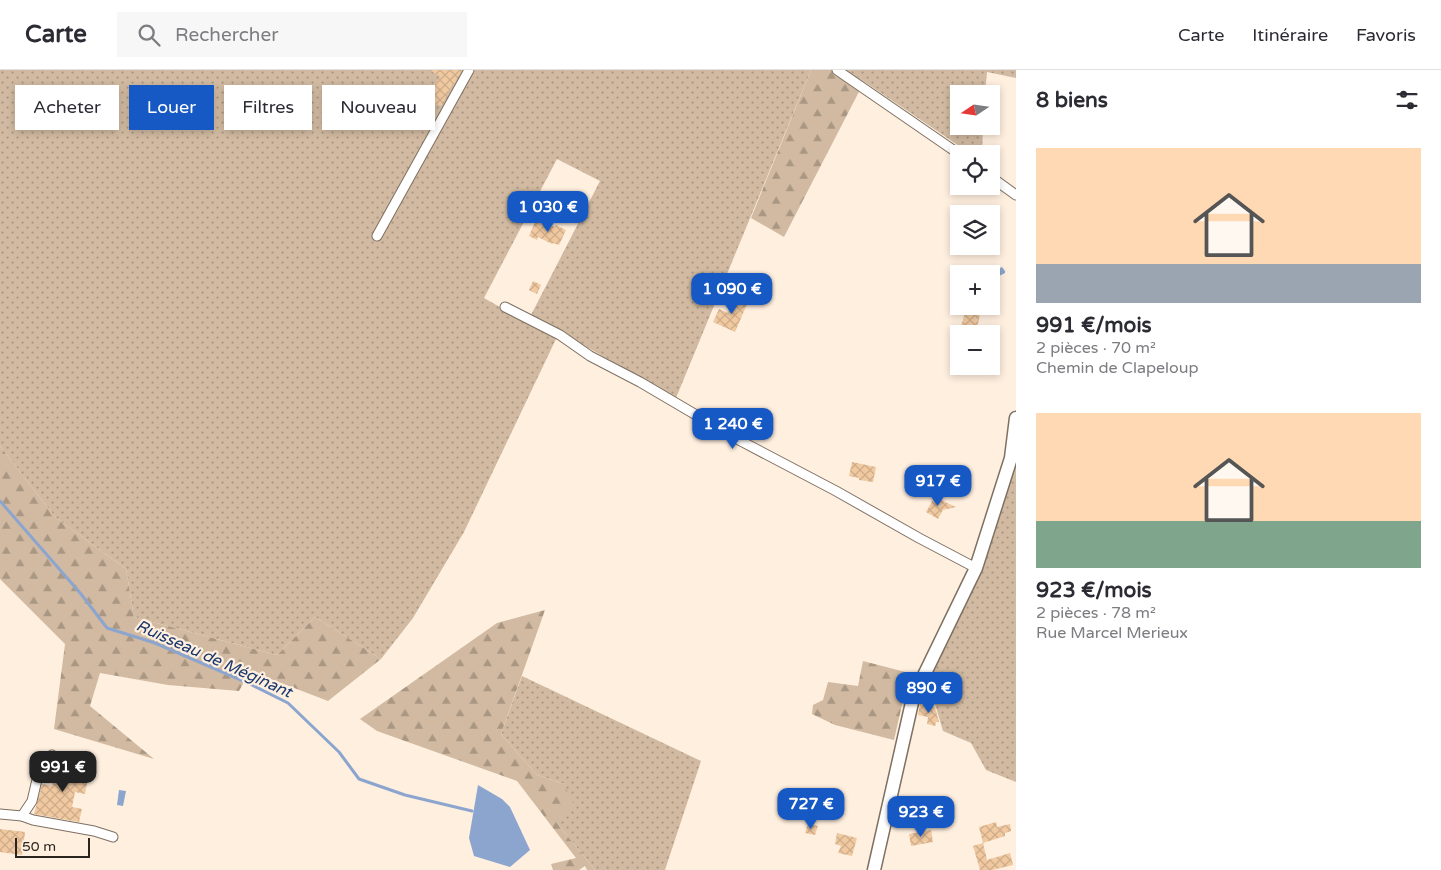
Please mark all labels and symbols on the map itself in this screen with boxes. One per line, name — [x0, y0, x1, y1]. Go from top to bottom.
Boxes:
north arrow — [950, 85, 1000, 135]
pin: 1 030 € — [502, 190, 594, 233]
pin: 1 090 € — [686, 272, 778, 315]
pin: 1 240 € — [687, 408, 779, 450]
pin: 917 € — [903, 464, 973, 507]
water label: Ruisseau de Méginant — [133, 616, 297, 703]
pin: 890 € — [894, 672, 964, 714]
pin: 991 € — [28, 750, 98, 793]
pin: 727 € — [776, 788, 846, 830]
pin: 923 € — [886, 796, 956, 838]
scale bar — [15, 835, 90, 858]

